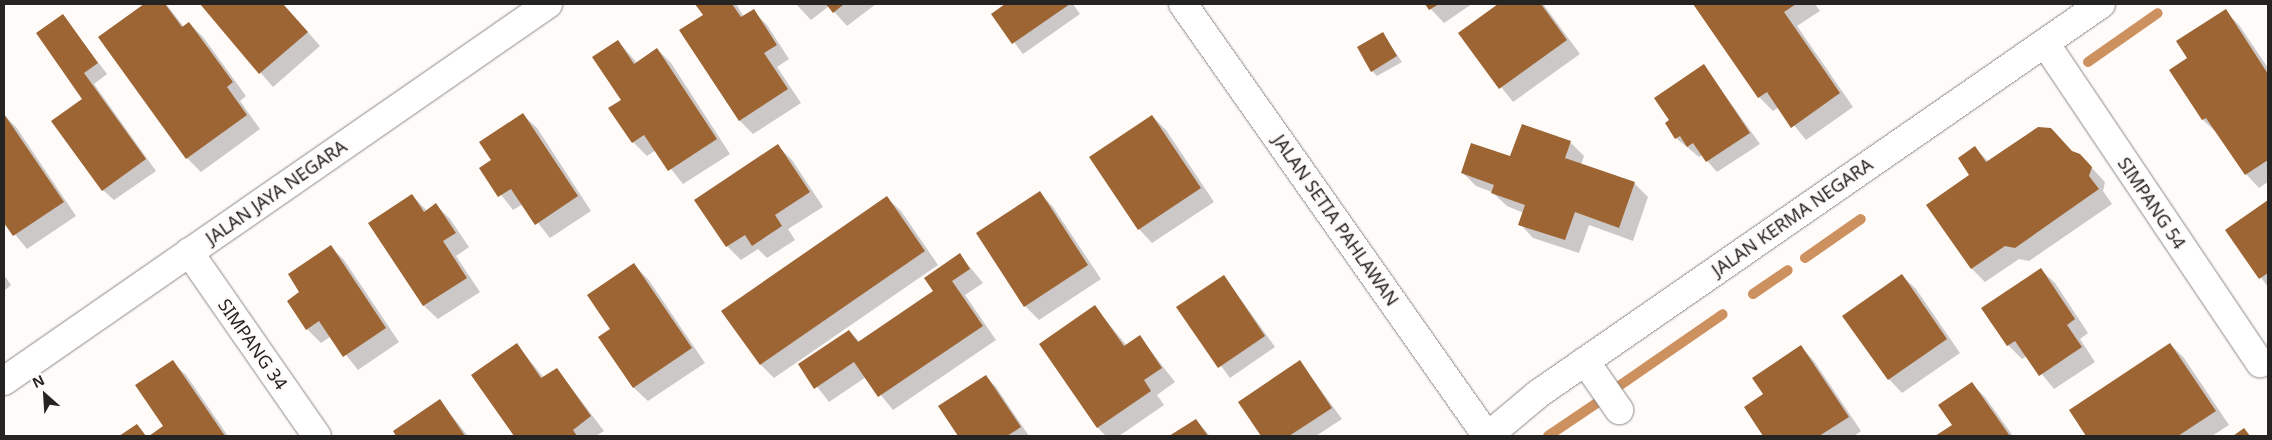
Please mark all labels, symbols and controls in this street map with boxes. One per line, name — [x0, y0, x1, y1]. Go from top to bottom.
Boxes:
street label: JALAN SETIA PAHLAWAN — [1269, 130, 1403, 310]
street label: JALAN JAYA NEGARA — [201, 135, 351, 249]
street label: JALAN KERMA NEGARA — [1707, 153, 1877, 281]
street label: SIMPANG 54 — [2113, 153, 2191, 253]
street label: SIMPANG 34 — [214, 294, 292, 394]
north arrow — [20, 370, 70, 420]
text: N — [29, 370, 47, 392]

